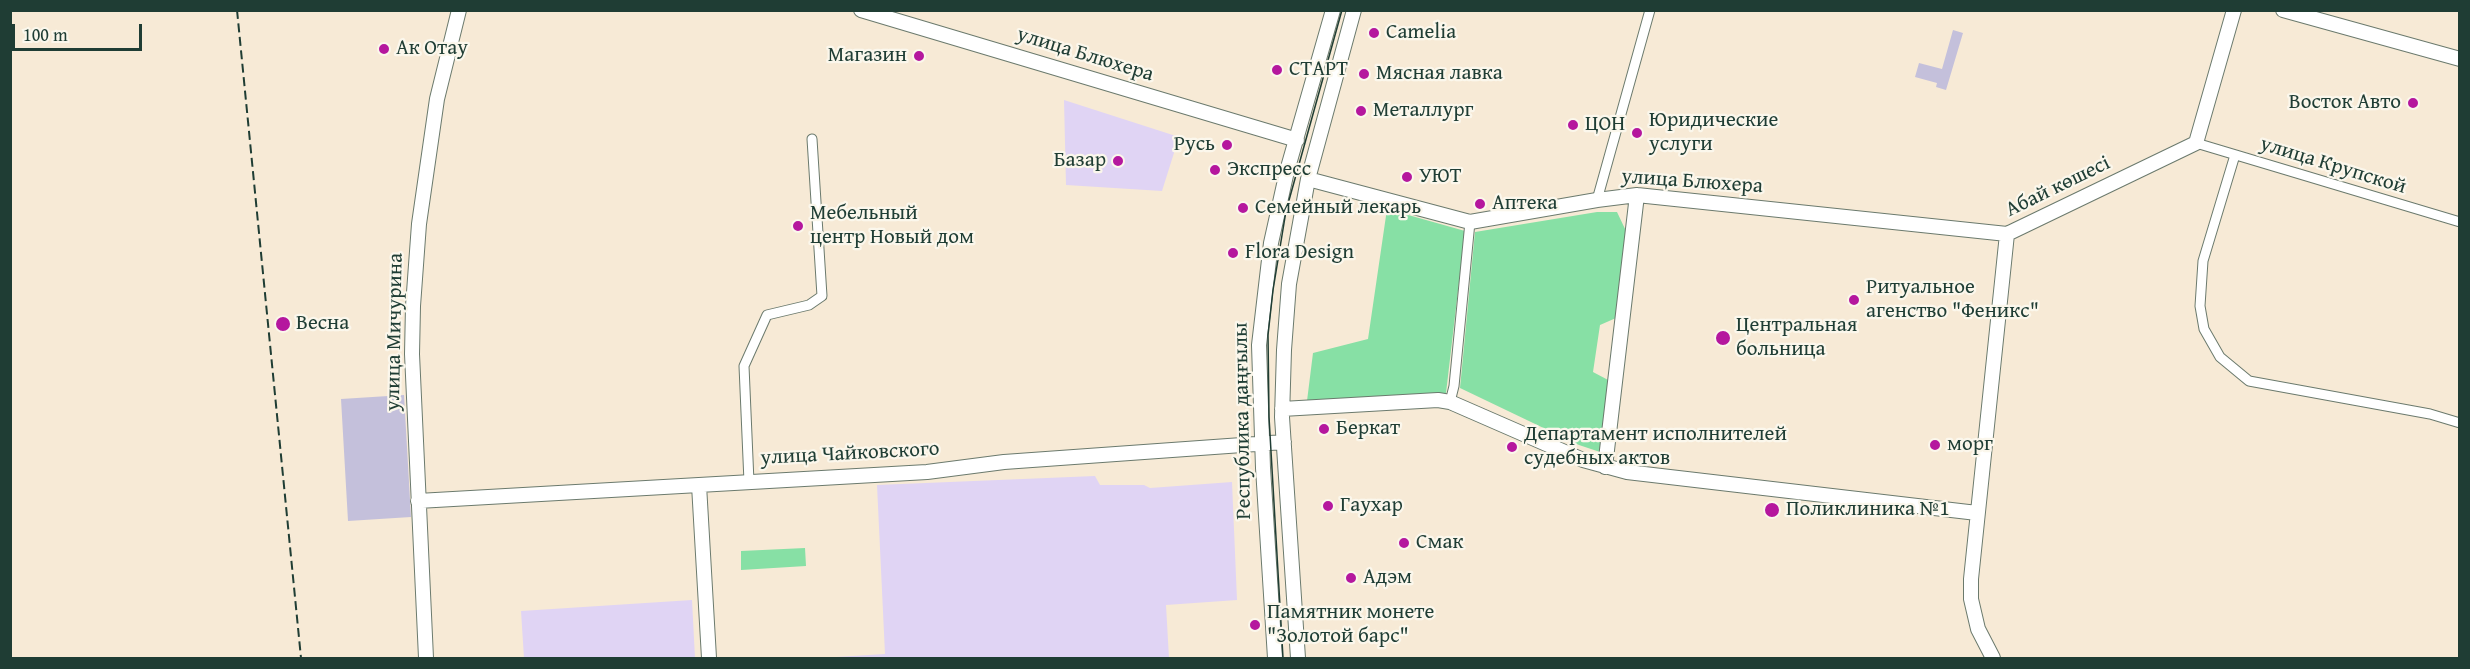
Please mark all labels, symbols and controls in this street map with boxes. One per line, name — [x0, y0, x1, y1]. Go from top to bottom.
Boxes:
scale bar — [15, 12, 146, 50]
place label: Camelia — [1386, 20, 1456, 46]
text: 100 m — [23, 21, 68, 48]
street label: улица Блюхера — [1013, 22, 1157, 88]
marker: Camelia — [1367, 26, 1381, 40]
place label: Ак Отау — [396, 36, 468, 62]
marker: Ак Отау — [377, 42, 391, 56]
place label: Магазин — [828, 43, 907, 69]
marker: Магазин — [912, 49, 926, 63]
place label: СТАРТ — [1289, 57, 1348, 83]
place label: Мясная лавка — [1376, 61, 1503, 87]
marker: СТАРТ — [1270, 63, 1284, 77]
marker: Мясная лавка — [1357, 67, 1371, 81]
place label: Восток Авто — [2289, 90, 2401, 116]
marker: Восток Авто — [2406, 96, 2420, 110]
place label: Металлург — [1373, 98, 1473, 124]
marker: Металлург — [1354, 104, 1368, 118]
place label: Юридические услуги — [1649, 108, 1778, 158]
place label: ЦОН — [1585, 112, 1625, 138]
marker: ЦОН — [1566, 118, 1580, 132]
marker: Юридические услуги — [1630, 126, 1644, 140]
place label: Русь — [1174, 132, 1215, 158]
street label: улица Крупской — [2257, 132, 2409, 200]
marker: Русь — [1220, 138, 1234, 152]
place label: Базар — [1054, 148, 1106, 174]
street label: Абай көшесі — [2002, 151, 2114, 223]
marker: Базар — [1111, 154, 1125, 168]
place label: Экспресс — [1227, 157, 1311, 183]
marker: Экспресс — [1208, 163, 1222, 177]
place label: УЮТ — [1419, 164, 1462, 190]
street label: улица Блюхера — [1620, 164, 1764, 200]
marker: УЮТ — [1400, 170, 1414, 184]
place label: Аптека — [1492, 191, 1558, 217]
place label: Семейный лекарь — [1255, 195, 1421, 221]
marker: Аптека — [1473, 197, 1487, 211]
place label: Мебельный центр Новый дом — [810, 201, 974, 251]
marker: Семейный лекарь — [1236, 201, 1250, 215]
marker: Мебельный центр Новый дом — [791, 219, 805, 233]
place label: Flora Design — [1245, 240, 1354, 266]
marker: Flora Design — [1226, 246, 1240, 260]
street label: улица Мичурина — [381, 253, 409, 411]
place label: Ритуальное агенство "Феникс" — [1866, 275, 2039, 325]
marker: Ритуальное агенство "Феникс" — [1847, 293, 1861, 307]
place label: Весна — [296, 311, 349, 337]
place label: Центральная больница — [1736, 313, 1857, 363]
marker: Весна — [274, 315, 292, 333]
street label: Республика даңғылы — [1229, 322, 1257, 520]
marker: Центральная больница — [1714, 329, 1732, 347]
place label: Беркат — [1336, 416, 1400, 442]
marker: Беркат — [1317, 422, 1331, 436]
place label: Департамент исполнителей судебных актов — [1524, 422, 1787, 472]
place label: морг — [1947, 432, 1993, 458]
street label: улица Чайковского — [760, 437, 940, 471]
marker: морг — [1928, 438, 1942, 452]
marker: Департамент исполнителей судебных актов — [1505, 440, 1519, 454]
place label: Гаухар — [1340, 493, 1403, 519]
place label: Поликлиника №1 — [1786, 497, 1950, 523]
marker: Гаухар — [1321, 499, 1335, 513]
marker: Поликлиника №1 — [1763, 501, 1781, 519]
place label: Смак — [1416, 530, 1463, 556]
marker: Смак — [1397, 536, 1411, 550]
place label: Адэм — [1363, 565, 1412, 591]
marker: Адэм — [1344, 571, 1358, 585]
place label: Памятник монете "Золотой барс" — [1267, 600, 1434, 650]
marker: Памятник монете "Золотой барс" — [1248, 618, 1262, 632]

